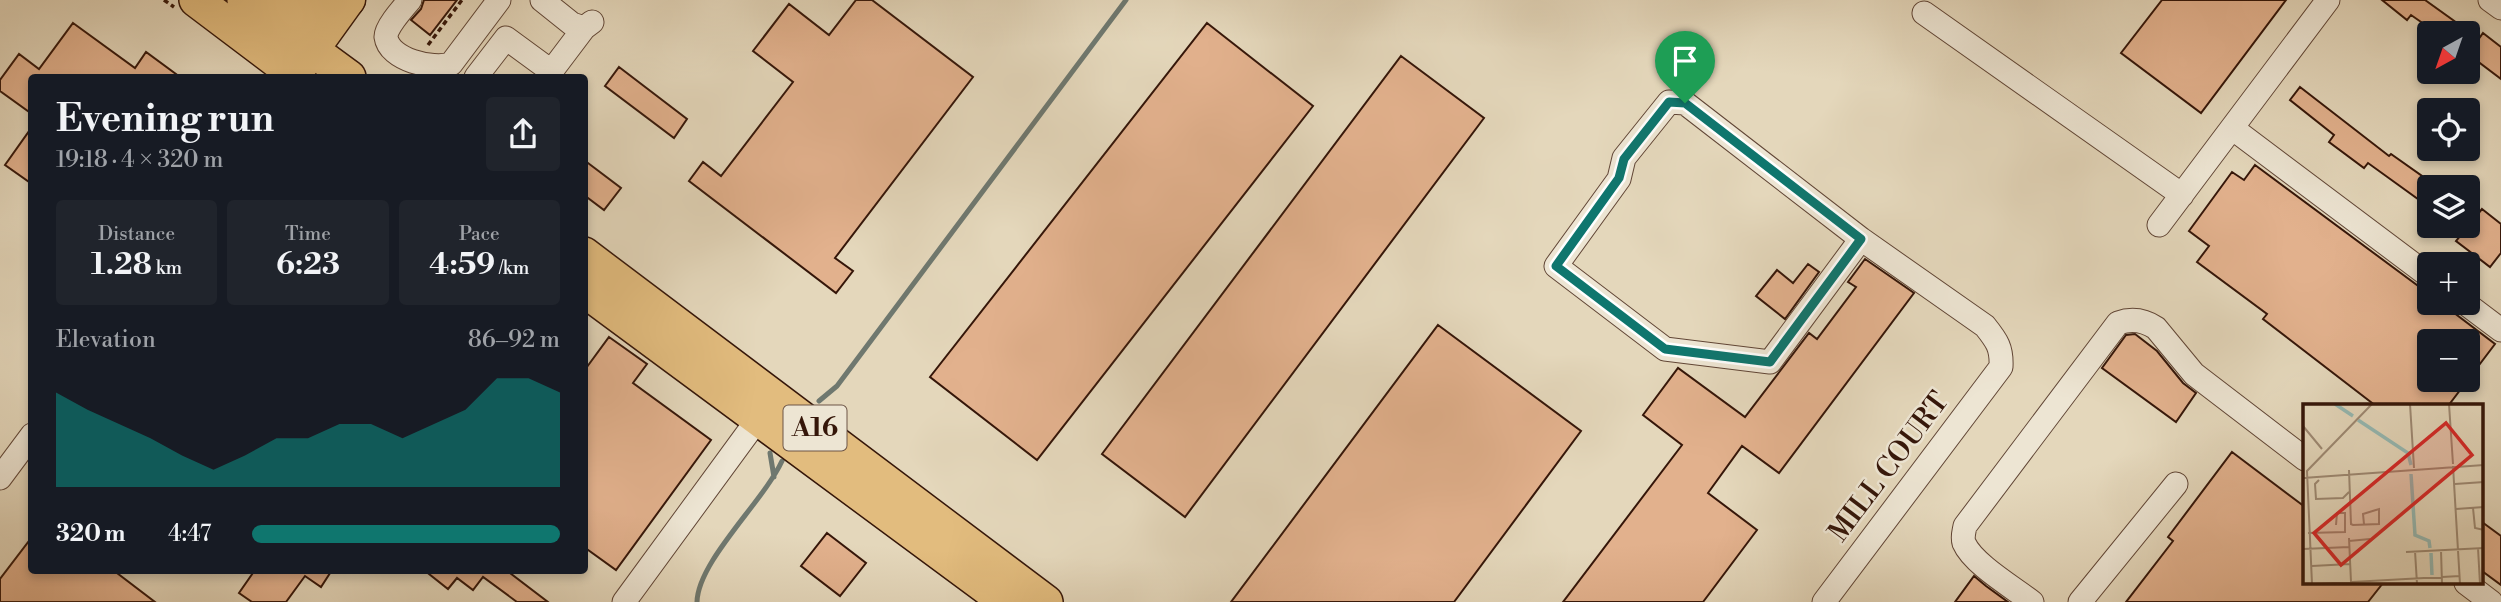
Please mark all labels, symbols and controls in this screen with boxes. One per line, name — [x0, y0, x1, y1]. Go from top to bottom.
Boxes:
north arrow — [2417, 21, 2480, 84]
map controls — [2417, 21, 2480, 392]
pin — [1655, 31, 1715, 103]
icon: arrive — [1666, 42, 1704, 80]
text: Evening run — [56, 96, 274, 143]
button: share — [486, 97, 560, 171]
button: locate — [2417, 98, 2480, 161]
text: 19:18 · 4 × 320 m — [56, 146, 223, 174]
button: layers — [2417, 175, 2480, 238]
text: Distance — [98, 222, 175, 246]
text: Time — [285, 222, 331, 246]
text: Pace — [459, 222, 500, 246]
text: 1.28 — [91, 246, 152, 284]
text: 6:23 — [276, 246, 340, 284]
text: 4:59 — [429, 246, 495, 284]
button: + — [2417, 252, 2480, 315]
text: km — [152, 256, 182, 280]
text: /km — [495, 256, 529, 280]
text: Elevation — [56, 326, 156, 354]
text: 86–92 m — [468, 326, 560, 354]
button: − — [2417, 329, 2480, 392]
street label: MILL COURT — [1821, 385, 1957, 549]
inset map — [2303, 404, 2484, 584]
road number: A16 — [784, 406, 846, 450]
text: 320 m — [56, 520, 126, 548]
text: 4:47 — [168, 520, 211, 548]

